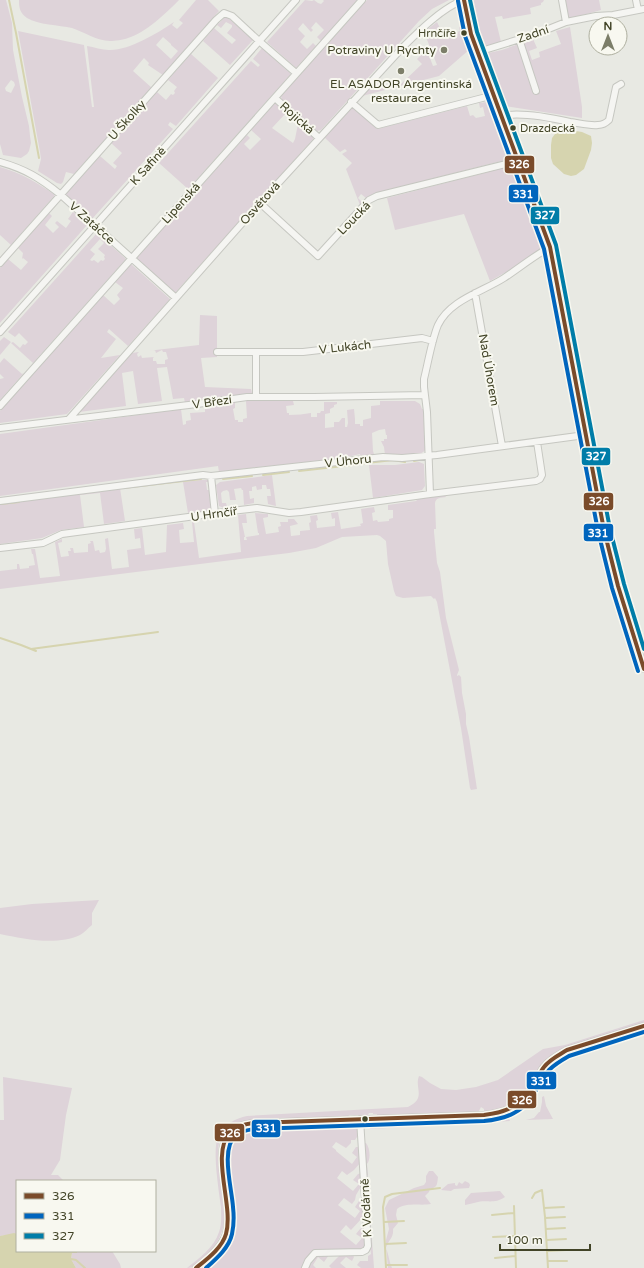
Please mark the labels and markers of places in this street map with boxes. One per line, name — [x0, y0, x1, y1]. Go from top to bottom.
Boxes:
place label: Hrnčíře — [418, 27, 456, 40]
marker: Hrnčíře — [459, 28, 469, 38]
place label: Potraviny U Rychty — [327, 43, 437, 57]
marker: Potraviny U Rychty — [439, 45, 449, 55]
marker: EL ASADOR Argentinská restaurace — [396, 66, 406, 76]
place label: EL ASADOR Argentinská restaurace — [330, 77, 472, 105]
place label: Drazdecká — [520, 122, 575, 135]
marker: Drazdecká — [508, 123, 518, 133]
unlabelled marker — [360, 1114, 370, 1124]

